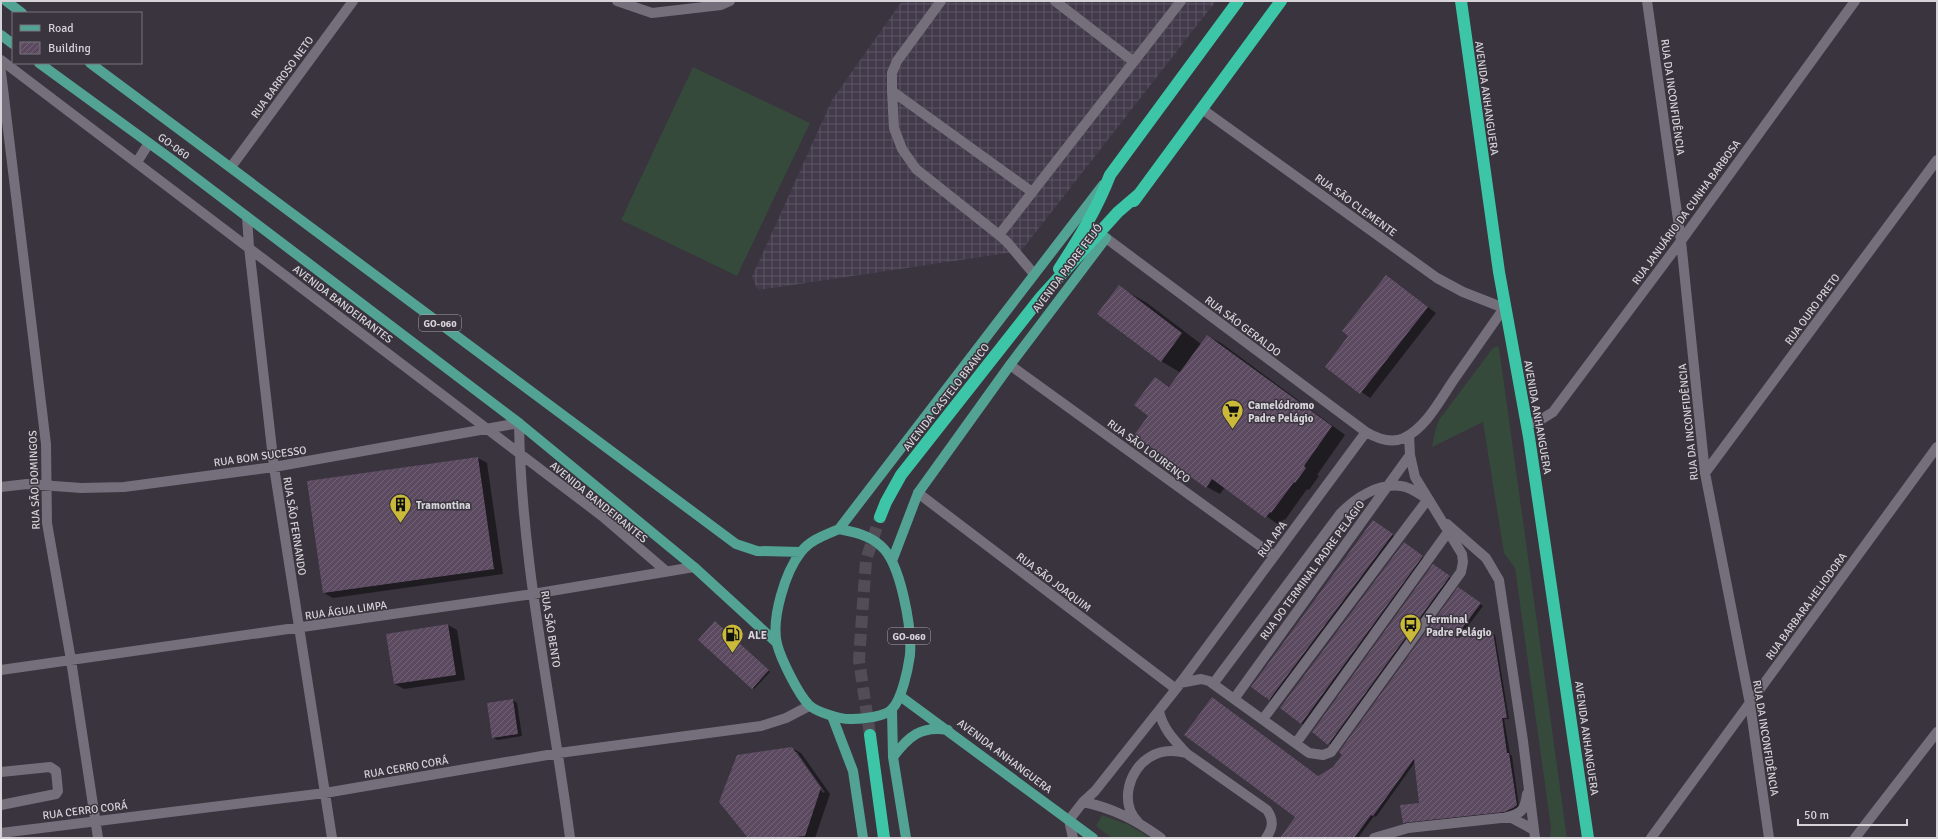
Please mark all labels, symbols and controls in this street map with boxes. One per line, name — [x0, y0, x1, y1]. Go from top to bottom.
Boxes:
legend — [12, 12, 142, 64]
text: Road — [48, 21, 74, 36]
street label: RUA BARROSO NETO — [248, 34, 317, 121]
street label: RUA DA INCONFIDÊNCIA — [1658, 38, 1688, 156]
street label: AVENIDA ANHANGUERA — [1472, 40, 1501, 156]
text: Building — [48, 41, 91, 56]
street label: GO-060 — [155, 131, 192, 162]
street label: RUA JANUÁRIO DA CUNHA BARBOSA — [1629, 137, 1744, 287]
street label: RUA SÃO CLEMENTE — [1312, 171, 1399, 239]
street label: AVENIDA PADRE FEIJÓ — [1029, 221, 1105, 315]
street label: AVENIDA BANDEIRANTES — [290, 263, 395, 346]
street label: RUA OURO PRETO — [1782, 271, 1843, 347]
street label: RUA SÃO GERALDO — [1202, 294, 1283, 359]
road number: GO-060 — [419, 315, 461, 331]
street label: AVENIDA CASTELO BRANCO — [900, 341, 992, 454]
street label: AVENIDA ANHANGUERA — [1521, 359, 1554, 475]
street label: RUA DA INCONFIDÊNCIA — [1675, 363, 1701, 481]
supermarket icon: Camelódromo Padre Pelágio — [1220, 398, 1246, 431]
place label: Camelódromo Padre Pelágio — [1248, 399, 1315, 425]
street label: RUA SÃO LOURENÇO — [1105, 417, 1193, 486]
street label: RUA SÃO DOMINGOS — [26, 430, 43, 530]
street label: RUA BOM SUCESSO — [213, 444, 307, 469]
street label: AVENIDA BANDEIRANTES — [547, 459, 650, 546]
street label: RUA SÃO FERNANDO — [280, 476, 309, 576]
building icon: Tramontina — [388, 492, 414, 525]
street label: RUA DO TERMINAL PADRE PELÁGIO — [1257, 498, 1367, 642]
place label: Tramontina — [416, 499, 471, 512]
street label: RUA APA — [1255, 518, 1290, 560]
street label: RUA SÃO JOAQUIM — [1014, 550, 1094, 615]
street label: RUA BARBARA HELIODORA — [1763, 550, 1850, 662]
street label: RUA SÃO BENTO — [538, 590, 563, 669]
street label: RUA ÁGUA LIMPA — [304, 597, 388, 623]
bus stop icon: Terminal Padre Pelágio — [1398, 612, 1424, 645]
place label: Terminal Padre Pelágio — [1426, 613, 1492, 639]
fuel station icon: ALE — [720, 622, 746, 655]
road number: GO-060 — [888, 628, 930, 644]
place label: ALE — [748, 629, 767, 642]
street label: RUA DA INCONFIDÊNCIA — [1750, 679, 1782, 797]
street label: AVENIDA ANHANGUERA — [1572, 680, 1601, 796]
street label: AVENIDA ANHANGUERA — [955, 716, 1055, 796]
street label: RUA CERRO CORÁ — [363, 753, 450, 781]
street label: RUA CERRO CORÁ — [42, 798, 129, 822]
scale bar — [1798, 801, 1907, 827]
text: 50 m — [1804, 808, 1829, 823]

